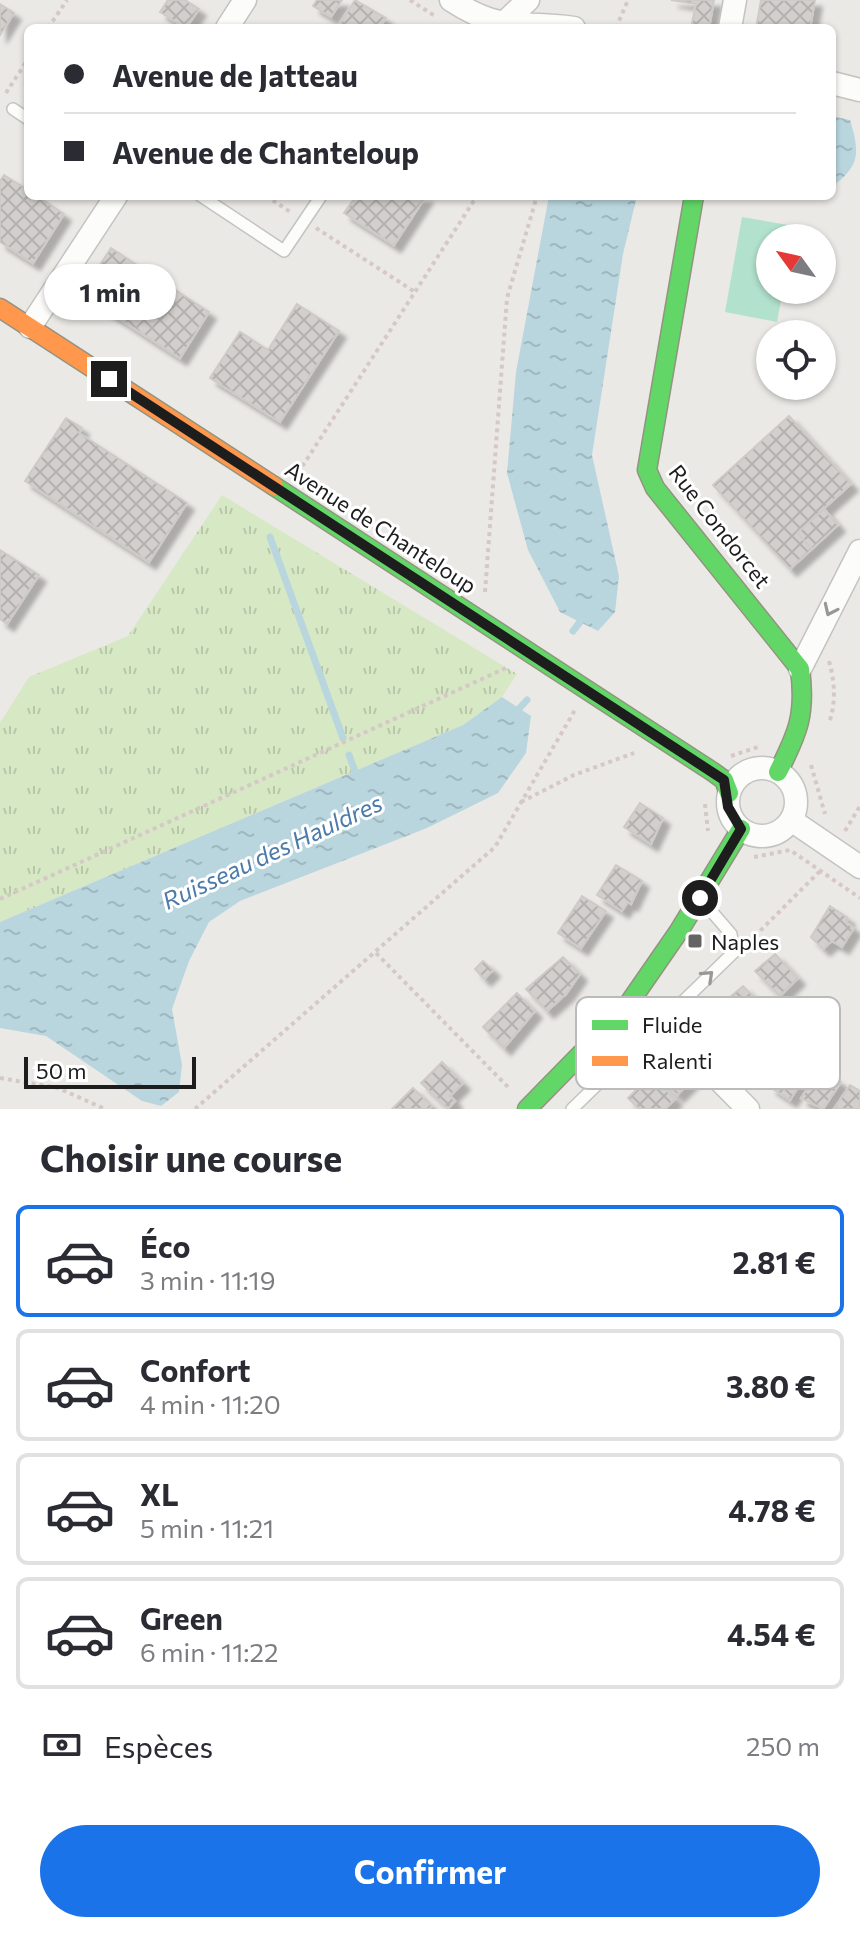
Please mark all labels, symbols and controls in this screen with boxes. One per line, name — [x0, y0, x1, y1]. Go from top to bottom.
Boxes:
text: Avenue de Jatteau — [112, 56, 358, 93]
text: Avenue de Chanteloup — [112, 133, 419, 170]
north arrow — [756, 224, 836, 304]
map controls — [756, 224, 836, 400]
callout: 1 min — [43, 263, 175, 319]
text: 1 min — [79, 276, 141, 307]
button: locate — [756, 320, 836, 400]
route end — [91, 361, 127, 397]
street label: Avenue de Chanteloup — [280, 455, 482, 599]
street label: Rue Condorcet — [663, 459, 777, 593]
one-way arrow — [824, 602, 840, 616]
water label: Ruisseau des Hauldres — [157, 787, 387, 915]
route start — [682, 880, 718, 916]
place label: Naples — [711, 928, 779, 955]
marker: Naples — [686, 932, 704, 950]
one-way arrow — [698, 972, 713, 986]
legend — [576, 997, 840, 1089]
text: Fluide — [642, 1011, 702, 1038]
text: Ralenti — [642, 1047, 713, 1074]
scale bar — [24, 1053, 196, 1089]
text: 50 m — [36, 1057, 86, 1084]
text: Choisir une course — [40, 1135, 342, 1179]
icon: car — [44, 1225, 116, 1297]
text: Éco — [140, 1227, 190, 1264]
text: 2.81 € — [732, 1243, 816, 1280]
text: 3 min · 11:19 — [140, 1264, 275, 1295]
icon: car — [44, 1349, 116, 1421]
text: Confort — [140, 1351, 251, 1388]
text: 3.80 € — [726, 1367, 816, 1404]
text: 4 min · 11:20 — [140, 1388, 281, 1419]
icon: car — [44, 1473, 116, 1545]
text: XL — [140, 1475, 179, 1512]
text: 4.78 € — [728, 1491, 816, 1528]
text: 5 min · 11:21 — [140, 1512, 274, 1543]
icon: car — [44, 1597, 116, 1669]
text: Green — [140, 1599, 223, 1636]
text: 4.54 € — [727, 1615, 816, 1652]
text: 6 min · 11:22 — [140, 1636, 278, 1667]
icon: cash — [40, 1723, 84, 1767]
text: Espèces — [104, 1727, 213, 1764]
text: 250 m — [746, 1730, 820, 1761]
button: Confirmer — [40, 1825, 820, 1917]

